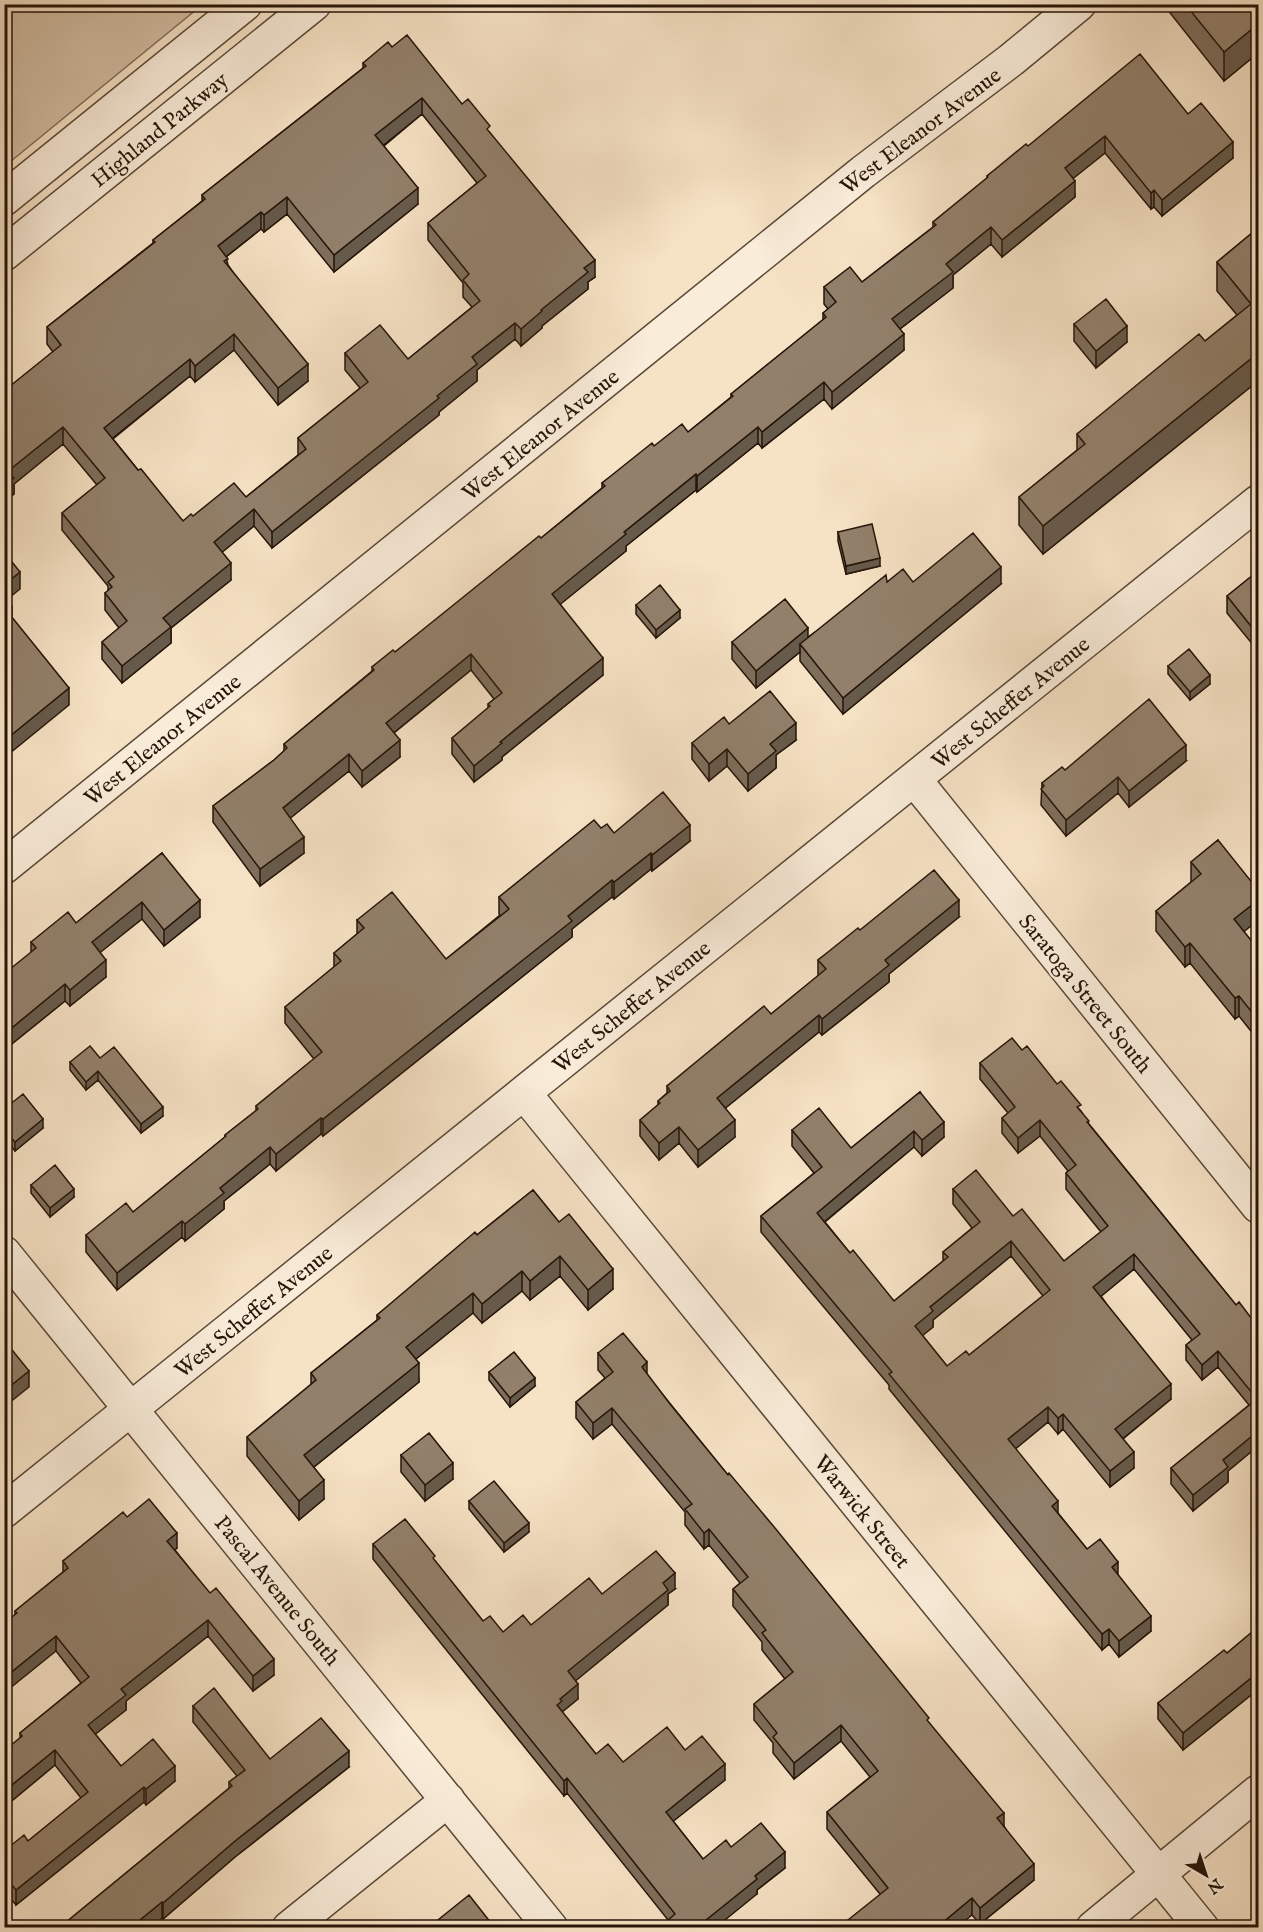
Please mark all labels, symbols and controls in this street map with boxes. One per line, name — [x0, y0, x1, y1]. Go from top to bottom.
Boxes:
street label: West Eleanor Avenue — [835, 62, 1007, 201]
street label: Highland Parkway — [86, 67, 235, 194]
street label: West Eleanor Avenue — [457, 363, 626, 508]
street label: West Scheffer Avenue — [926, 631, 1096, 776]
street label: West Eleanor Avenue — [79, 668, 248, 813]
street label: Saratoga Street South — [1012, 909, 1158, 1080]
street label: West Scheffer Avenue — [547, 935, 717, 1080]
street label: West Scheffer Avenue — [169, 1240, 339, 1385]
street label: Warwick Street — [807, 1450, 916, 1575]
street label: Pascal Avenue South — [207, 1510, 346, 1672]
north arrow — [1176, 1845, 1236, 1905]
text: N — [1202, 1872, 1227, 1897]

